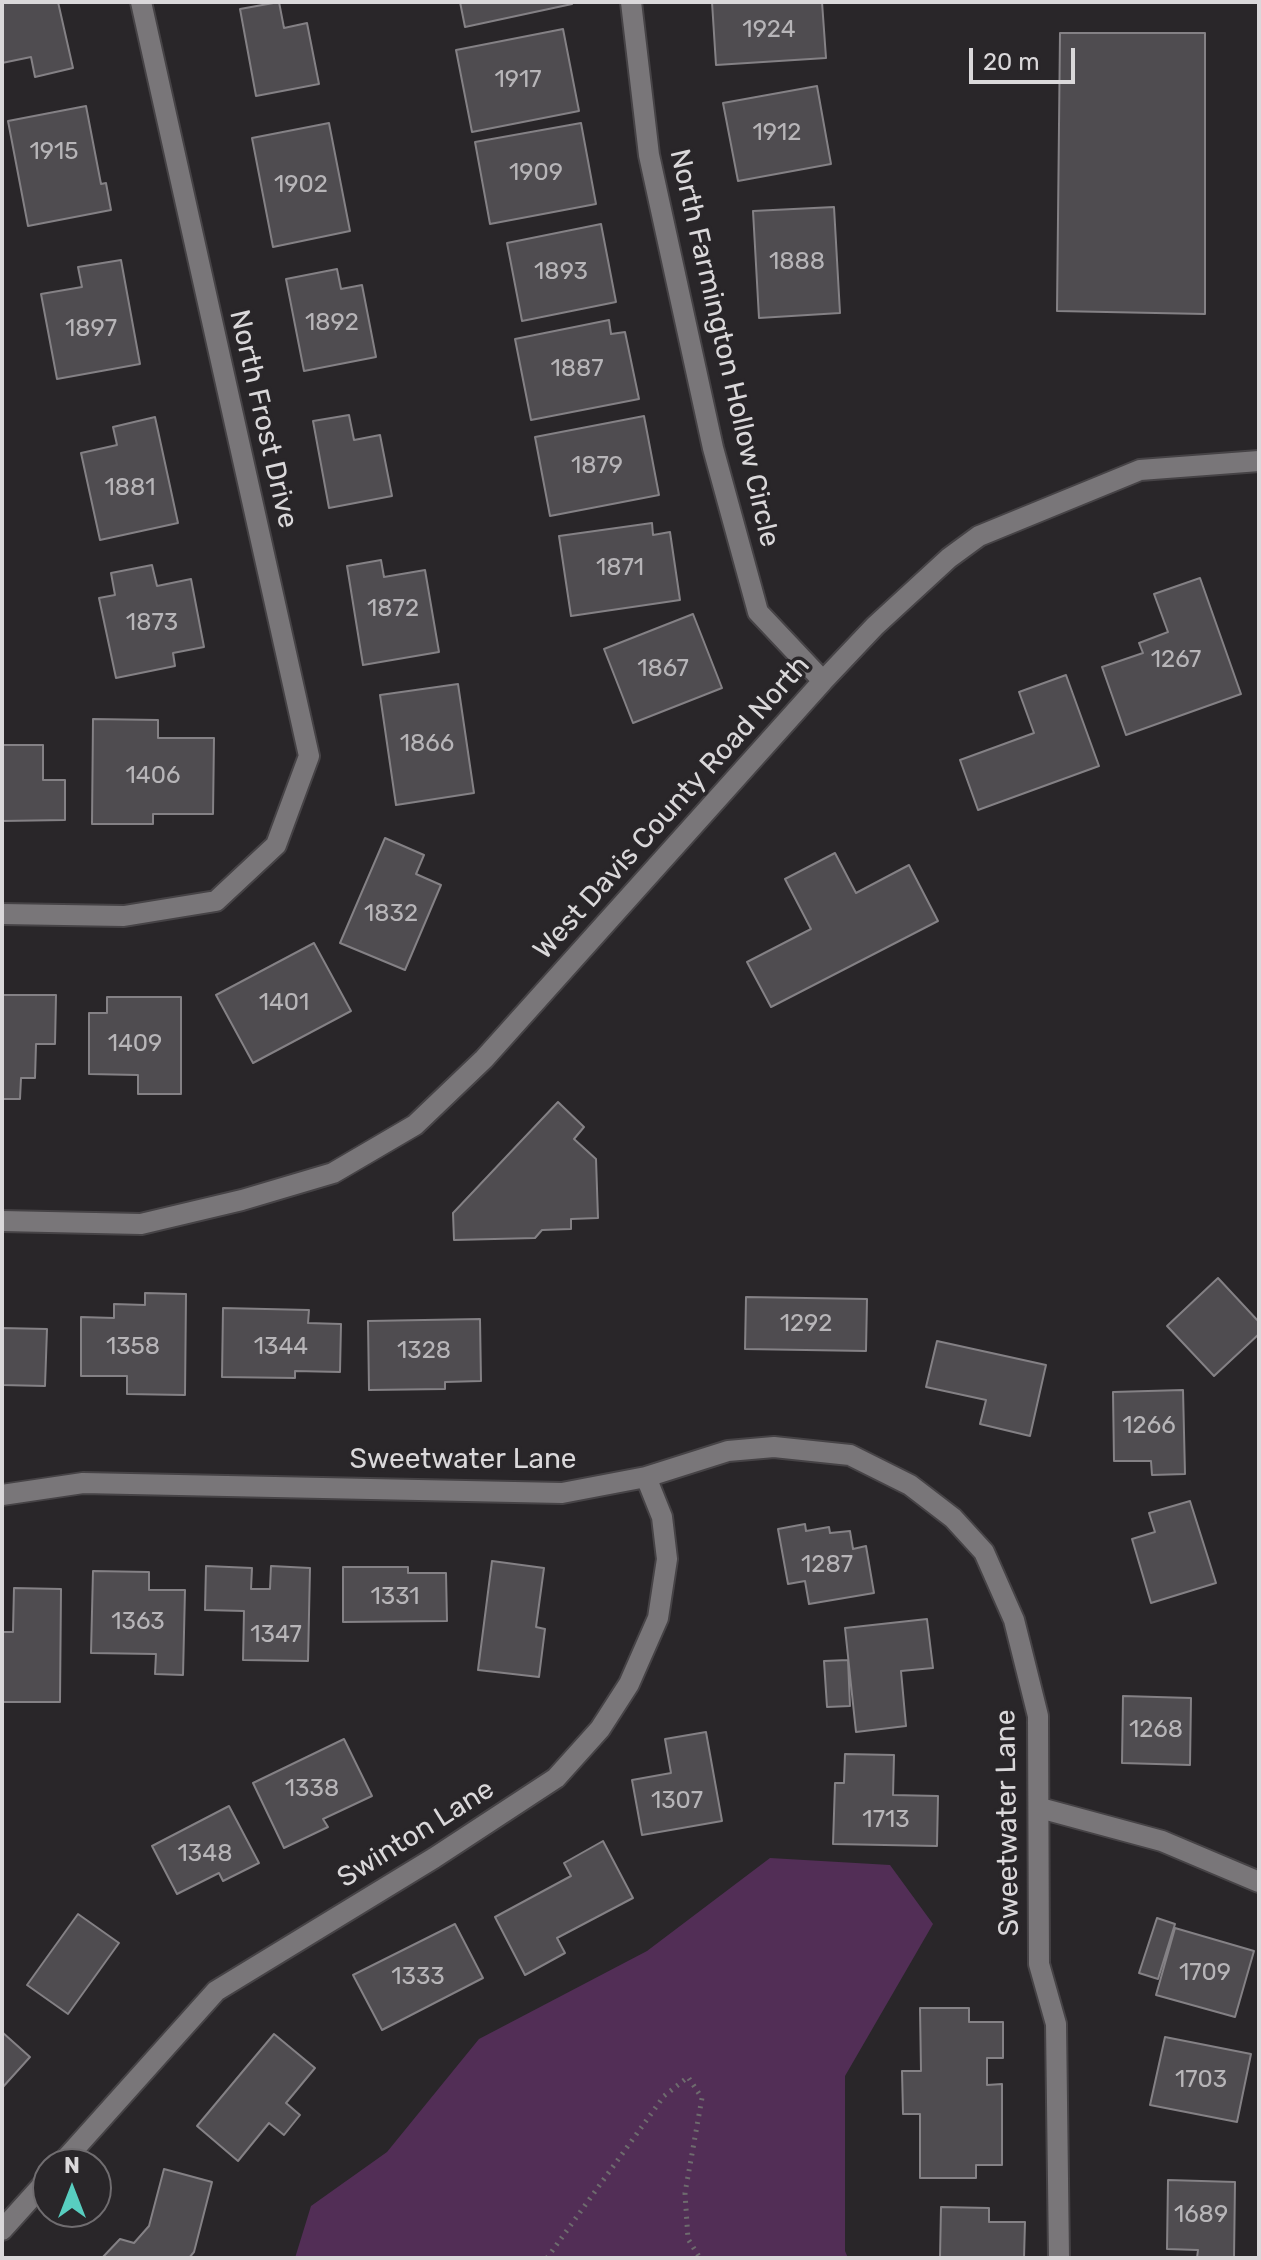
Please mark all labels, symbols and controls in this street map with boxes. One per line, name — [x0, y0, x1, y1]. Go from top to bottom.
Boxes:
house number: 1924 — [742, 16, 796, 44]
scale bar — [973, 32, 1079, 82]
text: 20 m — [983, 48, 1040, 76]
house number: 1917 — [494, 66, 542, 94]
house number: 1912 — [753, 119, 801, 147]
house number: 1915 — [29, 138, 79, 166]
street label: North Farmington Hollow Circle — [662, 146, 786, 550]
house number: 1909 — [509, 159, 563, 187]
house number: 1902 — [274, 171, 328, 199]
house number: 1888 — [769, 248, 825, 276]
house number: 1893 — [534, 258, 588, 286]
street label: North Frost Drive — [222, 307, 304, 531]
house number: 1892 — [305, 309, 359, 337]
house number: 1897 — [65, 315, 117, 343]
house number: 1887 — [550, 355, 604, 383]
house number: 1879 — [571, 452, 623, 480]
house number: 1881 — [104, 474, 156, 502]
house number: 1871 — [596, 554, 644, 582]
house number: 1872 — [367, 595, 419, 623]
house number: 1873 — [126, 609, 178, 637]
house number: 1267 — [1151, 646, 1201, 674]
street label: West Davis County Road North — [527, 649, 817, 967]
house number: 1867 — [637, 655, 689, 683]
house number: 1866 — [400, 730, 454, 758]
house number: 1406 — [126, 762, 180, 790]
house number: 1832 — [364, 900, 418, 928]
house number: 1401 — [259, 989, 309, 1017]
house number: 1409 — [108, 1030, 162, 1058]
house number: 1292 — [780, 1310, 832, 1338]
house number: 1358 — [106, 1333, 160, 1361]
house number: 1344 — [254, 1333, 308, 1361]
house number: 1328 — [397, 1337, 451, 1365]
house number: 1266 — [1122, 1412, 1176, 1440]
street label: Sweetwater Lane — [349, 1443, 577, 1477]
house number: 1287 — [801, 1551, 853, 1579]
house number: 1331 — [371, 1583, 419, 1611]
house number: 1363 — [111, 1608, 165, 1636]
house number: 1347 — [250, 1621, 302, 1649]
street label: Sweetwater Lane — [989, 1709, 1027, 1937]
house number: 1268 — [1129, 1716, 1183, 1744]
street label: Swinton Lane — [332, 1773, 500, 1895]
house number: 1338 — [285, 1775, 339, 1803]
house number: 1307 — [651, 1787, 703, 1815]
house number: 1713 — [862, 1806, 910, 1834]
house number: 1348 — [178, 1840, 232, 1868]
house number: 1709 — [1179, 1959, 1231, 1987]
house number: 1333 — [391, 1963, 445, 1991]
house number: 1703 — [1175, 2066, 1227, 2094]
north arrow — [32, 2148, 112, 2228]
text: N — [64, 2152, 80, 2179]
house number: 1689 — [1174, 2201, 1228, 2229]

